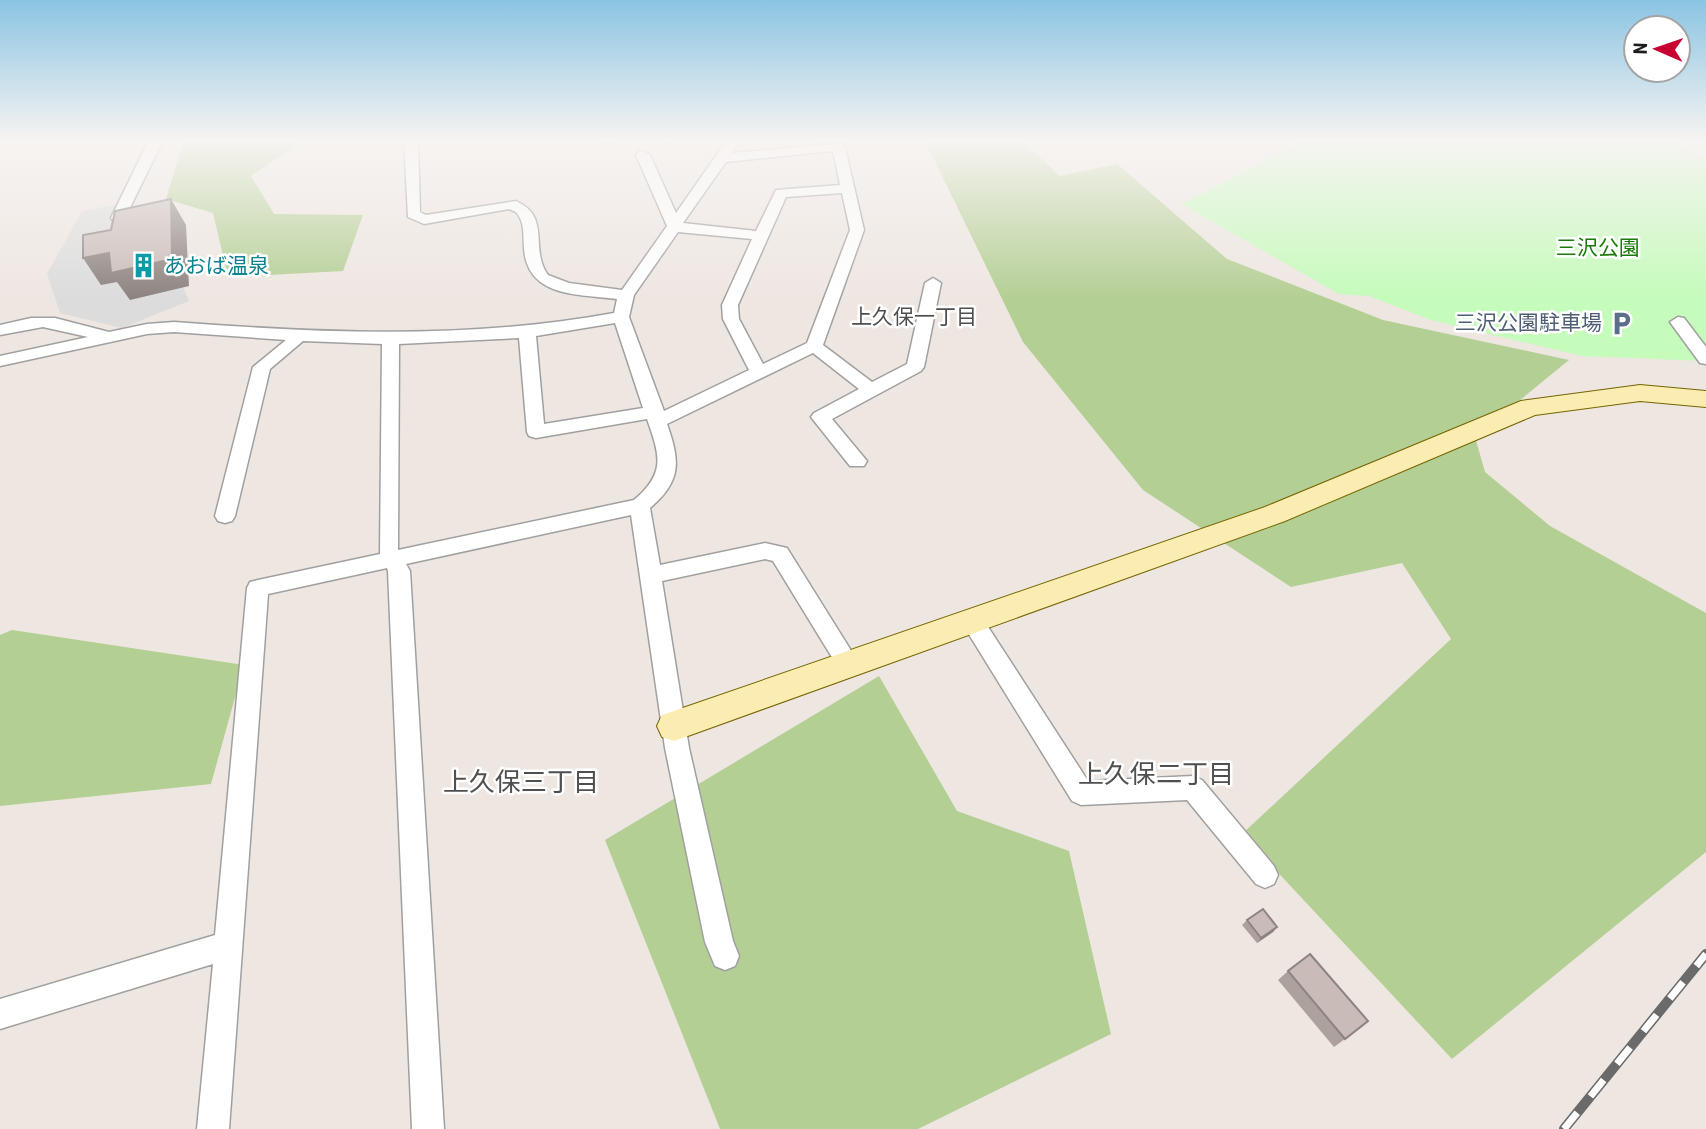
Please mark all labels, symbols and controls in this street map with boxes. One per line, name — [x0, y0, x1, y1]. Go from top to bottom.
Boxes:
north arrow — [1622, 14, 1692, 84]
text: N — [1629, 42, 1652, 55]
park label: 三沢公園 — [1556, 236, 1640, 260]
building icon: あおば温泉 — [130, 252, 158, 280]
place label: あおば温泉 — [164, 254, 269, 278]
district label: 上久保一丁目 — [851, 305, 977, 329]
parking icon: 三沢公園駐車場 — [1608, 309, 1636, 337]
place label: 三沢公園駐車場 — [1455, 311, 1602, 335]
district label: 上久保二丁目 — [1078, 759, 1234, 789]
district label: 上久保三丁目 — [443, 767, 599, 797]

